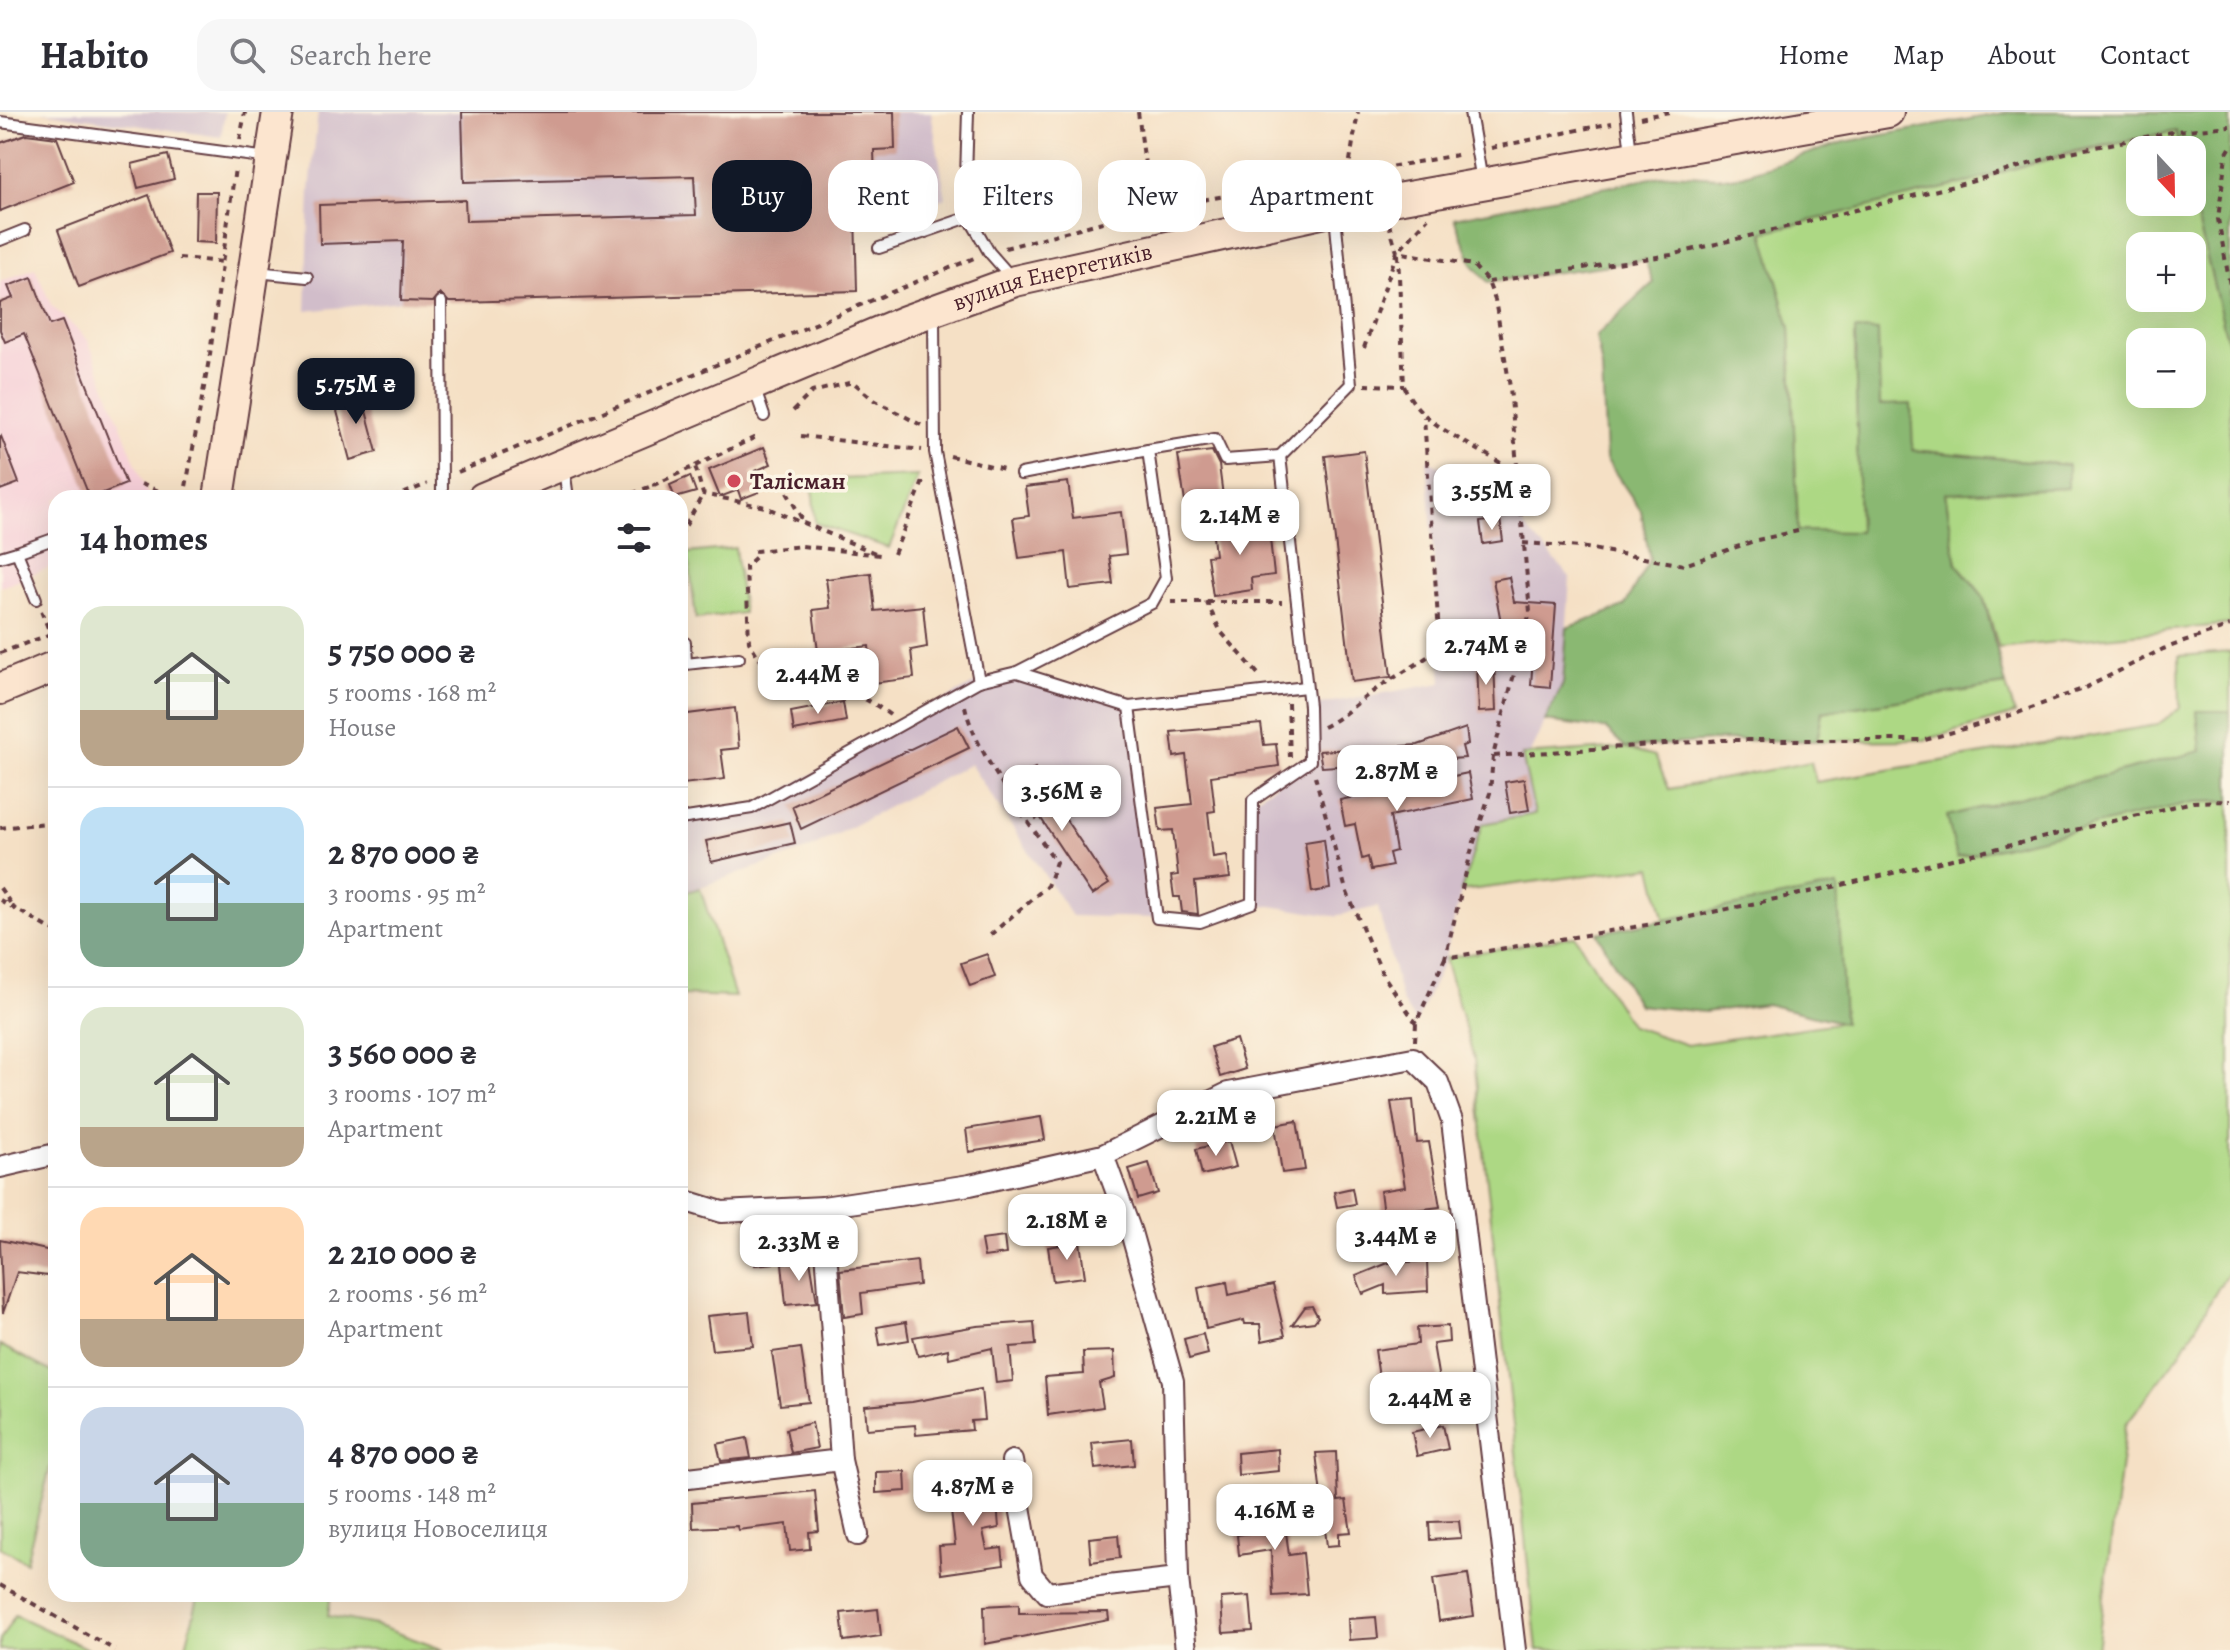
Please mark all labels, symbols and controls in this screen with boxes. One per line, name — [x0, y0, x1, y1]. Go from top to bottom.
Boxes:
search box — [197, 19, 757, 91]
text: Habito — [40, 29, 149, 81]
icon: search — [225, 33, 269, 77]
text: Search here — [289, 35, 432, 75]
text: Home — [1778, 36, 1849, 74]
text: Map — [1893, 36, 1944, 74]
text: About — [1988, 36, 2056, 74]
text: Contact — [2100, 36, 2190, 74]
north arrow — [2126, 136, 2206, 216]
map controls — [2126, 136, 2206, 408]
chip: Buy — [712, 160, 812, 232]
chip: Rent — [828, 160, 938, 232]
chip: Filters — [954, 160, 1082, 232]
chip: New — [1098, 160, 1206, 232]
chip: Apartment — [1222, 160, 1402, 232]
button: + — [2126, 232, 2206, 312]
street label: вулиця Енергетиків — [948, 235, 1155, 318]
button: − — [2126, 328, 2206, 408]
pin: 5.75M ₴ — [282, 358, 430, 426]
text: 5.75M ₴ — [316, 366, 396, 401]
pin: 3.55M ₴ — [1418, 464, 1566, 532]
place label: Талісман — [750, 465, 846, 497]
marker: Талісман — [725, 472, 743, 490]
text: 3.55M ₴ — [1452, 472, 1532, 507]
pin: 2.14M ₴ — [1166, 489, 1314, 557]
text: 2.14M ₴ — [1199, 497, 1281, 532]
text: 14 homes — [80, 515, 208, 562]
icon: filters — [612, 516, 656, 560]
pin: 2.74M ₴ — [1412, 619, 1560, 687]
text: 2.74M ₴ — [1444, 627, 1528, 662]
text: 5 750 000 ₴ — [328, 628, 476, 675]
icon: home — [144, 638, 240, 734]
pin: 2.44M ₴ — [744, 648, 892, 716]
text: 2.44M ₴ — [776, 656, 860, 691]
text: 5 rooms · 168 m² — [328, 675, 496, 710]
text: House — [328, 710, 396, 745]
pin: 2.87M ₴ — [1323, 745, 1471, 813]
text: 2.87M ₴ — [1355, 753, 1439, 788]
pin: 3.56M ₴ — [988, 765, 1136, 833]
text: 3.56M ₴ — [1021, 773, 1103, 808]
text: 2 870 000 ₴ — [328, 829, 480, 876]
icon: home — [144, 839, 240, 935]
text: 3 rooms · 95 m² — [328, 876, 485, 911]
text: Apartment — [328, 911, 443, 946]
text: 3 560 000 ₴ — [328, 1029, 477, 1076]
icon: home — [144, 1039, 240, 1135]
text: 3 rooms · 107 m² — [328, 1076, 496, 1111]
pin: 2.21M ₴ — [1142, 1090, 1290, 1158]
text: 2.21M ₴ — [1175, 1098, 1257, 1133]
text: Apartment — [328, 1111, 443, 1146]
pin: 2.18M ₴ — [993, 1194, 1141, 1262]
text: 2.18M ₴ — [1026, 1202, 1108, 1237]
pin: 3.44M ₴ — [1322, 1210, 1470, 1278]
pin: 2.33M ₴ — [725, 1215, 873, 1283]
text: 3.44M ₴ — [1354, 1218, 1438, 1253]
text: 2.33M ₴ — [758, 1223, 840, 1258]
text: 2 210 000 ₴ — [328, 1229, 477, 1276]
icon: home — [144, 1239, 240, 1335]
text: 2 rooms · 56 m² — [328, 1276, 487, 1311]
text: Apartment — [328, 1311, 443, 1346]
pin: 2.44M ₴ — [1356, 1372, 1504, 1440]
text: 2.44M ₴ — [1388, 1380, 1472, 1415]
text: 4 870 000 ₴ — [328, 1429, 479, 1476]
icon: home — [144, 1439, 240, 1535]
pin: 4.87M ₴ — [899, 1460, 1047, 1528]
text: 4.87M ₴ — [931, 1468, 1015, 1503]
text: 5 rooms · 148 m² — [328, 1476, 496, 1511]
pin: 4.16M ₴ — [1201, 1484, 1349, 1552]
text: 4.16M ₴ — [1234, 1492, 1316, 1527]
text: вулиця Новоселиця — [328, 1511, 548, 1546]

